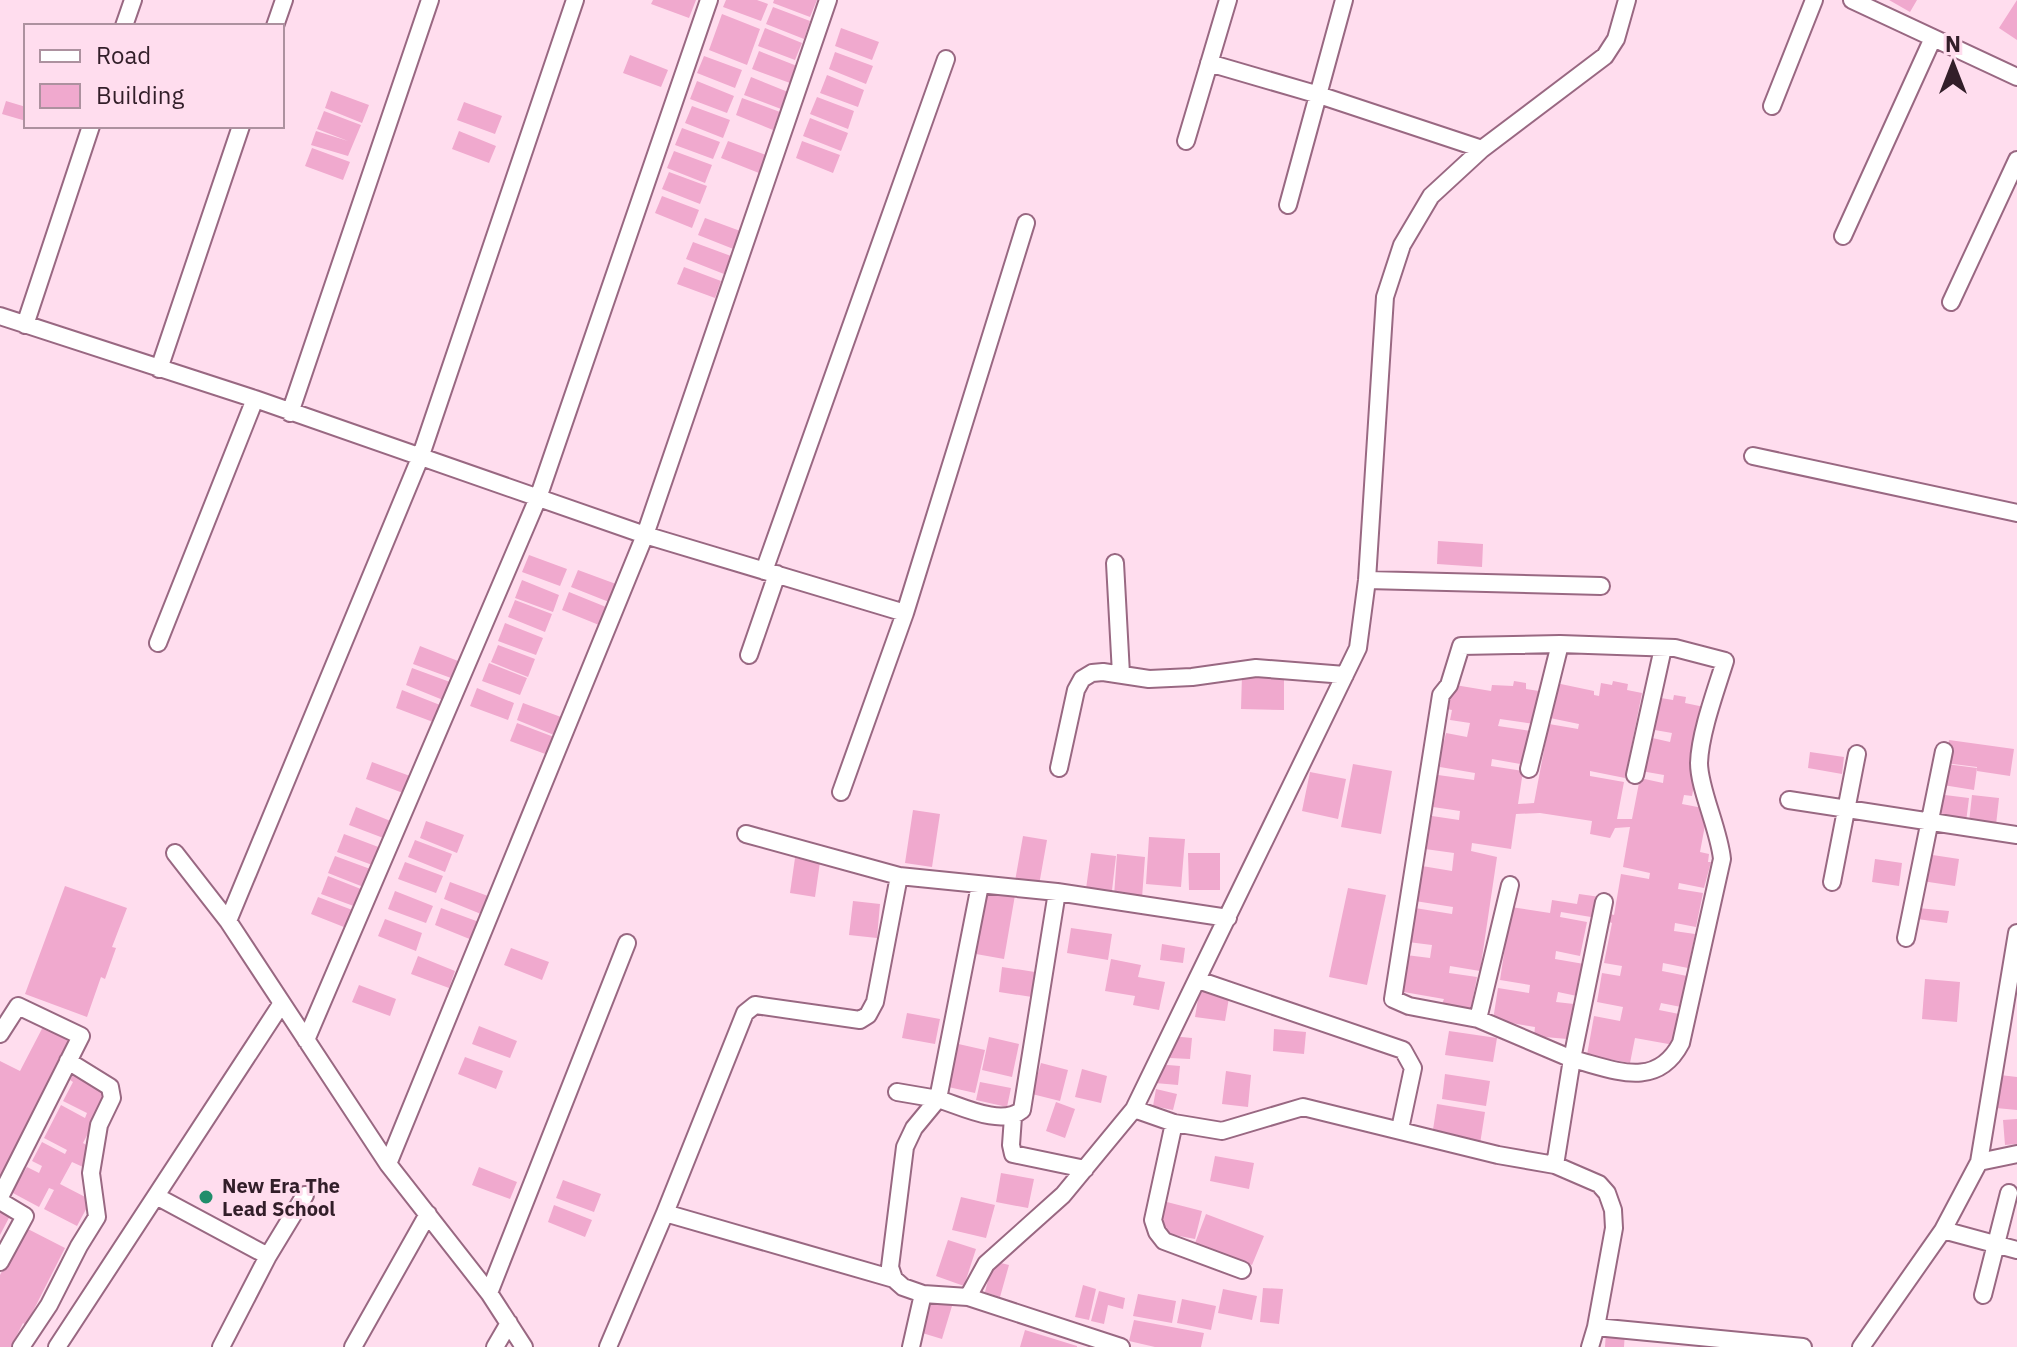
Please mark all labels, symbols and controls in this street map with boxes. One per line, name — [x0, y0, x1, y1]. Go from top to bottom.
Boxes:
legend — [24, 24, 284, 128]
north arrow — [1913, 24, 1993, 104]
text: N — [1945, 29, 1961, 58]
text: Road — [96, 39, 151, 71]
text: Building — [96, 79, 184, 111]
place label: New Era The Lead School — [222, 1172, 340, 1222]
marker: New Era The Lead School — [197, 1188, 215, 1206]

